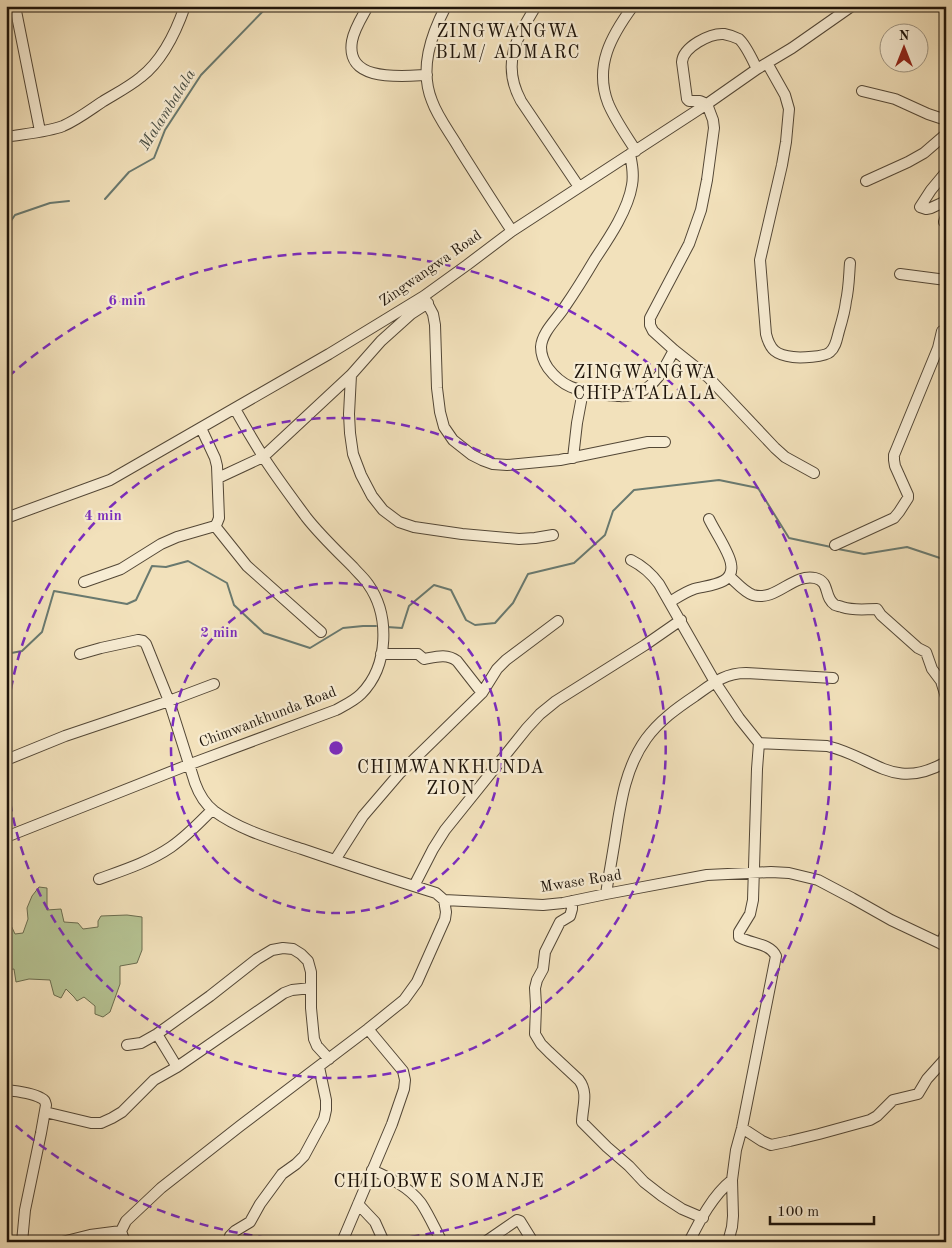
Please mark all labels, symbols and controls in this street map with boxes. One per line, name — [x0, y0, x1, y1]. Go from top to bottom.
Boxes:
north arrow — [880, 22, 930, 72]
district label: ZINGWANGWA BLM/ ADMARC — [435, 23, 581, 62]
text: N — [899, 29, 910, 43]
water label: Malambalala — [136, 67, 199, 154]
street label: Zingwangwa Road — [377, 228, 485, 310]
text: 6 min — [108, 294, 146, 309]
district label: ZINGWANGWA CHIPATALALA — [573, 364, 717, 403]
text: 4 min — [84, 509, 122, 524]
text: 2 min — [200, 626, 238, 641]
street label: Chimwankhunda Road — [197, 685, 339, 751]
centre of rings — [327, 739, 345, 757]
district label: CHIMWANKHUNDA ZION — [357, 759, 545, 798]
street label: Mwase Road — [539, 868, 623, 896]
district label: CHILOBWE SOMANJE — [333, 1173, 545, 1191]
scale bar — [770, 1193, 873, 1225]
text: 100 m — [777, 1205, 819, 1220]

